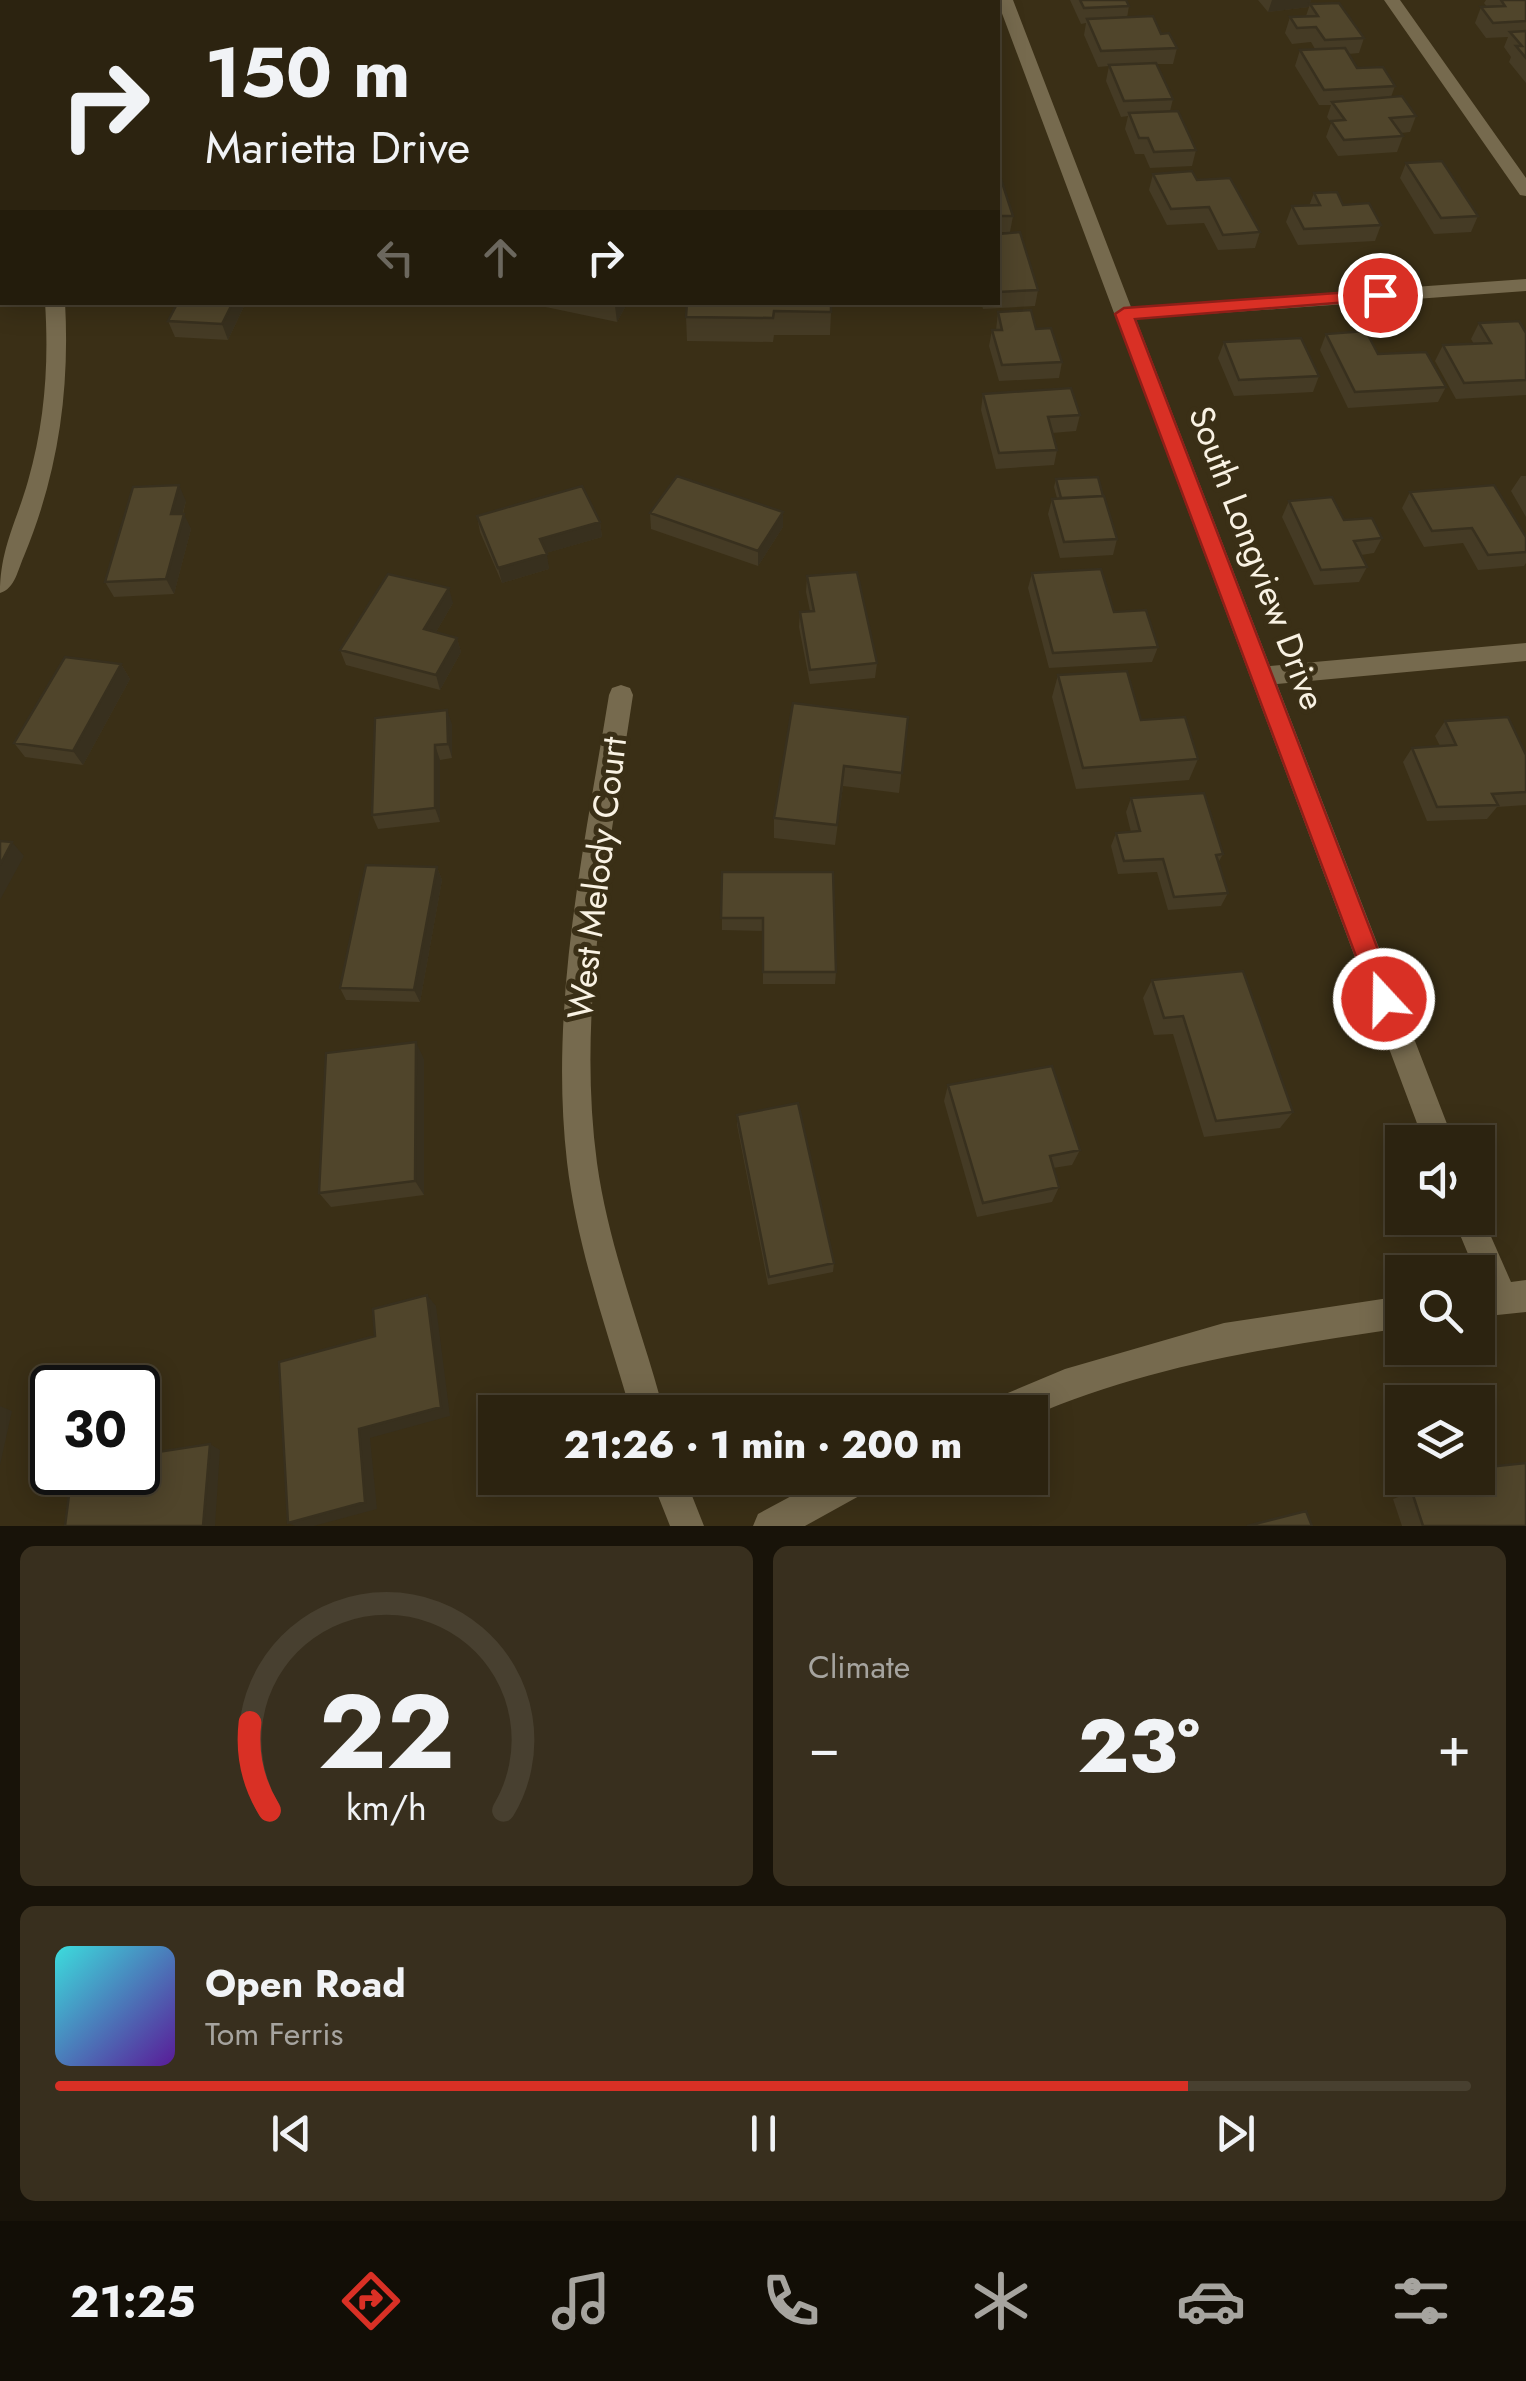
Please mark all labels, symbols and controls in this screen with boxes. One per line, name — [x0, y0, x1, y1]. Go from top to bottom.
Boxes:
text: 150 m — [205, 22, 411, 123]
icon: right — [40, 40, 170, 170]
text: Marietta Drive — [205, 115, 470, 180]
icon: left — [368, 230, 423, 285]
icon: ahead — [473, 230, 528, 285]
icon: right — [578, 230, 633, 285]
pin — [1338, 253, 1423, 338]
icon: arrive — [1353, 268, 1408, 323]
street label: South Longview Drive — [1176, 399, 1338, 717]
street label: West Melody Court — [555, 733, 639, 1022]
position arrow — [1332, 947, 1436, 1051]
map controls — [1385, 1125, 1495, 1495]
button: sound — [1385, 1125, 1495, 1235]
button: search — [1385, 1255, 1495, 1365]
speed limit sign: 30 — [30, 1365, 160, 1495]
button: layers — [1385, 1385, 1495, 1495]
text: 21:26 · 1 min · 200 m — [564, 1417, 962, 1472]
text: Climate — [808, 1644, 910, 1690]
text: 22 — [318, 1657, 455, 1807]
text: 23° — [1078, 1692, 1200, 1800]
text: − — [808, 1707, 840, 1787]
text: + — [1437, 1707, 1471, 1787]
text: km/h — [346, 1782, 427, 1833]
text: Open Road — [205, 1956, 406, 2011]
text: Tom Ferris — [205, 2011, 343, 2057]
icon: previous — [264, 2106, 319, 2161]
icon: pause — [736, 2106, 791, 2161]
icon: next — [1208, 2106, 1263, 2161]
icon: directions — [336, 2266, 406, 2336]
icon: music — [546, 2266, 616, 2336]
icon: phone — [756, 2266, 826, 2336]
icon: climate — [966, 2266, 1036, 2336]
icon: car — [1176, 2266, 1246, 2336]
icon: filters — [1386, 2266, 1456, 2336]
text: 21:25 — [70, 2269, 196, 2334]

